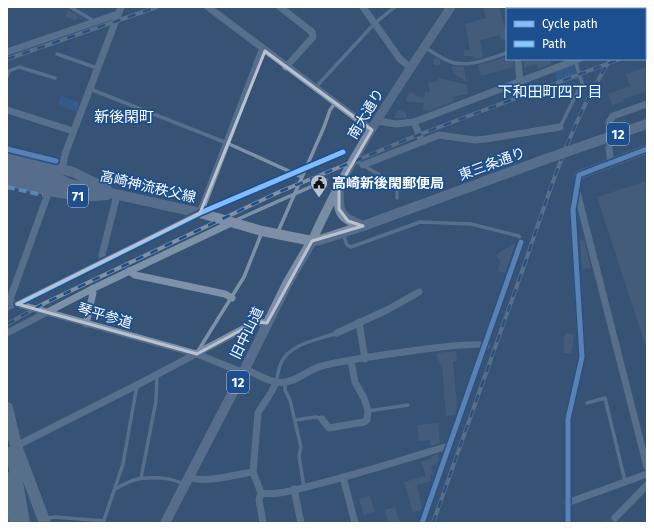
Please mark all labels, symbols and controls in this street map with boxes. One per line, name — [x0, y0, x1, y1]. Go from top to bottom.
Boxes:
legend — [506, 8, 646, 60]
text: Cycle path — [542, 17, 598, 31]
text: Path — [542, 37, 566, 51]
district label: 下和田町四丁目 — [497, 83, 603, 101]
street label: 南大通り — [344, 86, 388, 142]
district label: 新後閑町 — [94, 108, 154, 126]
road number: 12 — [607, 123, 629, 145]
street label: 東三条通り — [456, 144, 528, 184]
street label: 高崎神流秩父線 — [98, 168, 198, 206]
public building icon: 高崎新後閑郵便局 — [309, 173, 329, 198]
place label: 高崎新後閑郵便局 — [332, 175, 444, 192]
road number: 71 — [68, 185, 88, 207]
street label: 琴平参道 — [76, 300, 134, 332]
street label: 旧中山道 — [227, 304, 267, 362]
road number: 12 — [227, 371, 249, 393]

